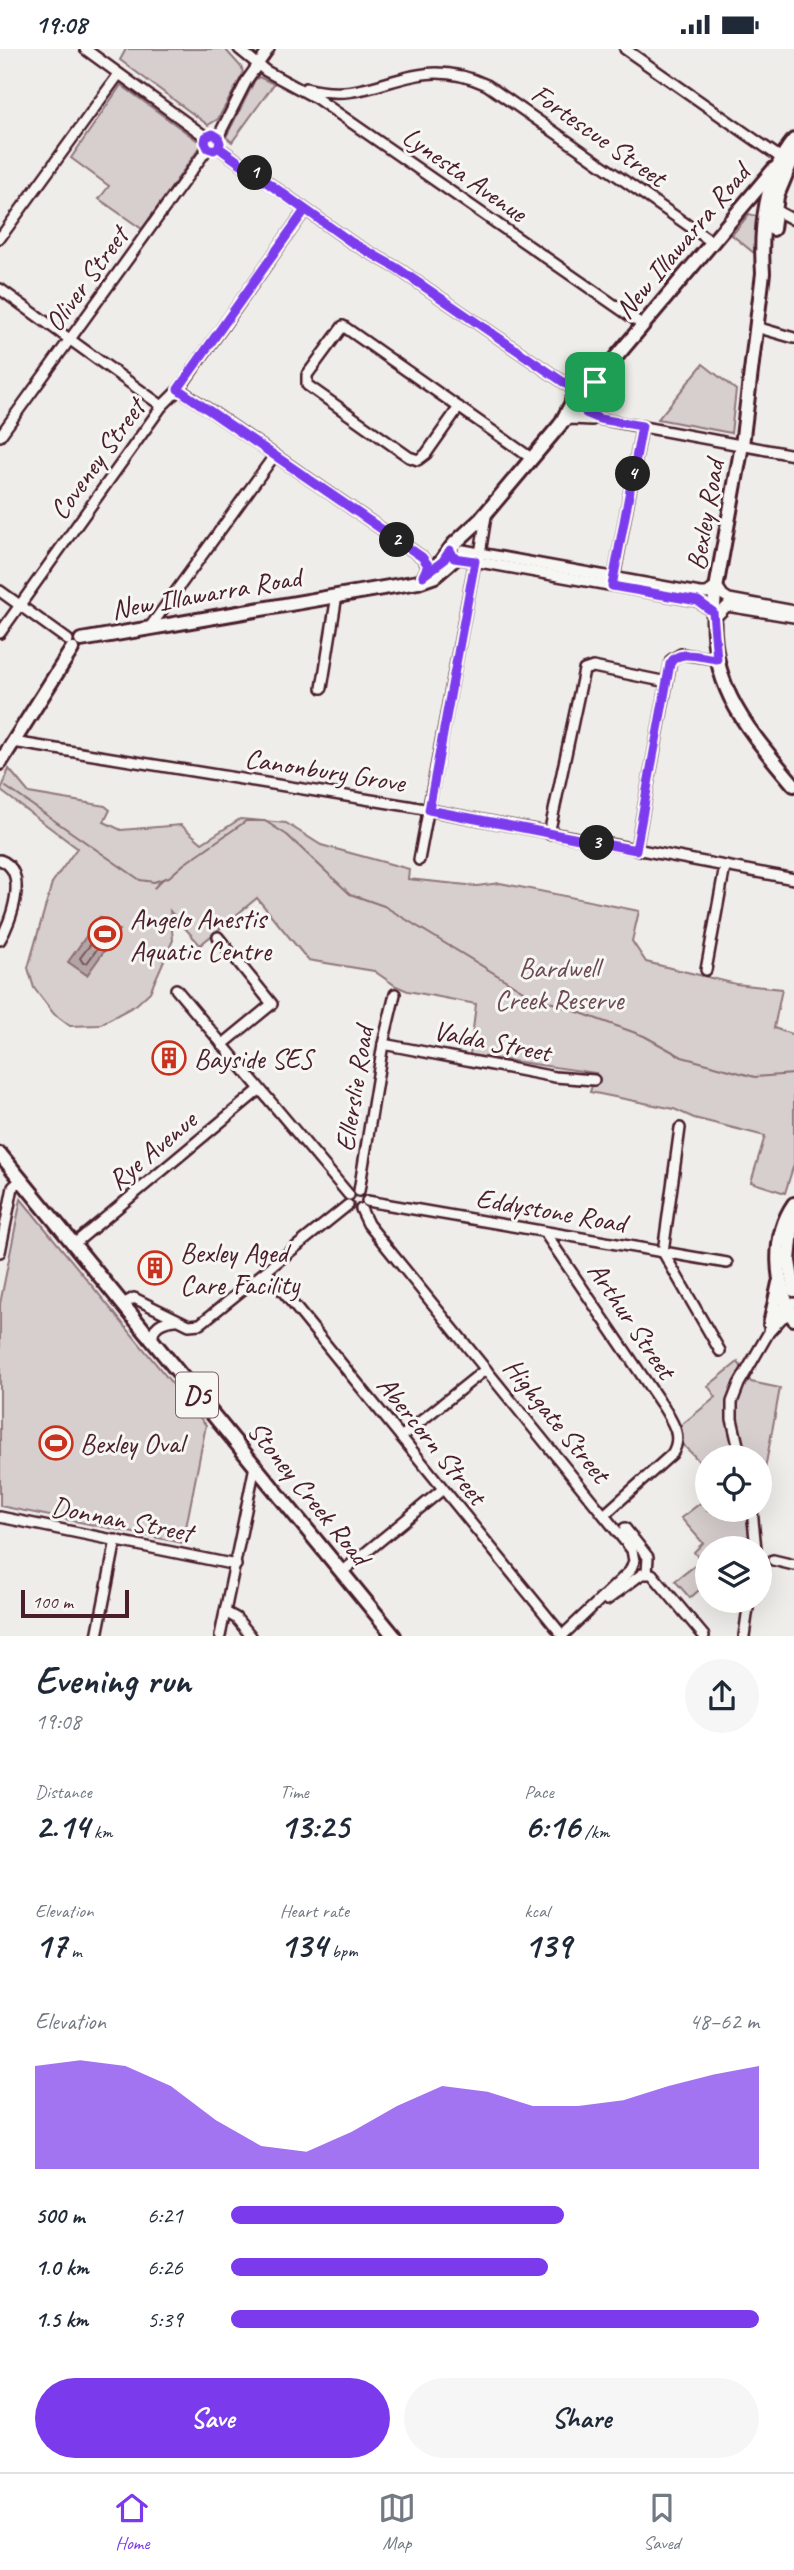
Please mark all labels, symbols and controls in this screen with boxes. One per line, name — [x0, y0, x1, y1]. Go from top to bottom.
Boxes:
text: 19:08 — [35, 8, 87, 41]
street label: Fortescue Street — [525, 76, 675, 196]
street label: Lynesta Avenue — [396, 118, 536, 231]
street label: New Illawarra Road — [607, 153, 760, 326]
pin: 1 — [238, 155, 272, 191]
text: 1 — [250, 160, 259, 184]
street label: Oliver Street — [36, 217, 138, 338]
pin — [565, 352, 625, 412]
icon: arrive — [576, 363, 614, 401]
street label: Coveney Street — [42, 389, 155, 526]
street label: Bexley Road — [678, 453, 733, 573]
pin: 4 — [616, 457, 650, 491]
text: 4 — [628, 461, 637, 485]
pin: 2 — [380, 523, 414, 557]
text: 2 — [392, 527, 401, 551]
street label: New Illawarra Road — [109, 558, 307, 627]
street label: Canonbury Grove — [242, 740, 409, 800]
pin: 3 — [580, 825, 614, 861]
text: 3 — [592, 830, 601, 854]
place label: Angelo Anestis Aquatic Centre — [130, 901, 273, 968]
sports icon: Angelo Anestis Aquatic Centre — [86, 915, 124, 953]
park label: Bardwell Creek Reserve — [495, 950, 625, 1017]
street label: Valda Street — [430, 1012, 556, 1070]
street label: Ellerslie Road — [327, 1020, 382, 1154]
building icon: Bayside SES — [150, 1039, 188, 1077]
place label: Bayside SES — [194, 1041, 316, 1076]
street label: Rye Avenue — [100, 1101, 205, 1197]
street label: Eddystone Road — [473, 1180, 633, 1241]
place label: Bexley Aged Care Facility — [180, 1235, 301, 1302]
building icon: Bexley Aged Care Facility — [136, 1249, 174, 1287]
street label: Arthur Street — [580, 1255, 685, 1387]
street label: Highgate Street — [496, 1350, 620, 1492]
street label: Abercorn Street — [369, 1369, 496, 1514]
road number: D5 — [176, 1373, 218, 1417]
street label: Stoney Creek Road — [240, 1414, 381, 1576]
sports icon: Bexley Oval — [37, 1424, 75, 1462]
place label: Bexley Oval — [80, 1426, 189, 1461]
map controls — [695, 1445, 772, 1613]
button: locate — [695, 1445, 772, 1522]
street label: Donnan Street — [48, 1488, 199, 1551]
button: layers — [695, 1536, 772, 1613]
scale bar — [21, 1587, 130, 1618]
text: 100 m — [32, 1590, 73, 1614]
text: Evening run — [35, 1657, 191, 1704]
button: share — [685, 1659, 759, 1733]
text: 19:08 — [35, 1707, 81, 1736]
text: Distance — [35, 1780, 92, 1804]
text: Time — [280, 1780, 309, 1804]
text: Pace — [524, 1780, 554, 1804]
text: 2.14 — [35, 1804, 89, 1849]
text: 13:25 — [280, 1804, 349, 1849]
text: 6:16 — [524, 1804, 580, 1849]
text: km — [89, 1820, 112, 1844]
text: /km — [580, 1820, 609, 1844]
text: Elevation — [35, 1899, 93, 1923]
text: Heart rate — [280, 1899, 349, 1923]
text: kcal — [524, 1899, 549, 1923]
text: 17 — [35, 1923, 66, 1968]
text: 134 — [280, 1923, 327, 1968]
text: 139 — [524, 1923, 571, 1968]
text: m — [66, 1939, 82, 1963]
text: bpm — [327, 1939, 358, 1963]
text: Elevation — [35, 2007, 106, 2036]
text: 48–62 m — [689, 2007, 759, 2036]
text: 500 m — [35, 2201, 84, 2230]
text: 6:21 — [147, 2201, 183, 2230]
text: 1.0 km — [35, 2253, 89, 2282]
text: 6:26 — [147, 2253, 183, 2282]
text: 1.5 km — [35, 2305, 88, 2334]
text: 5:39 — [147, 2305, 183, 2334]
button: Save — [35, 2378, 390, 2458]
button: Share — [404, 2378, 759, 2458]
tab: Home — [113, 2489, 151, 2555]
tab: Map — [378, 2489, 416, 2555]
tab: Saved — [643, 2489, 681, 2555]

